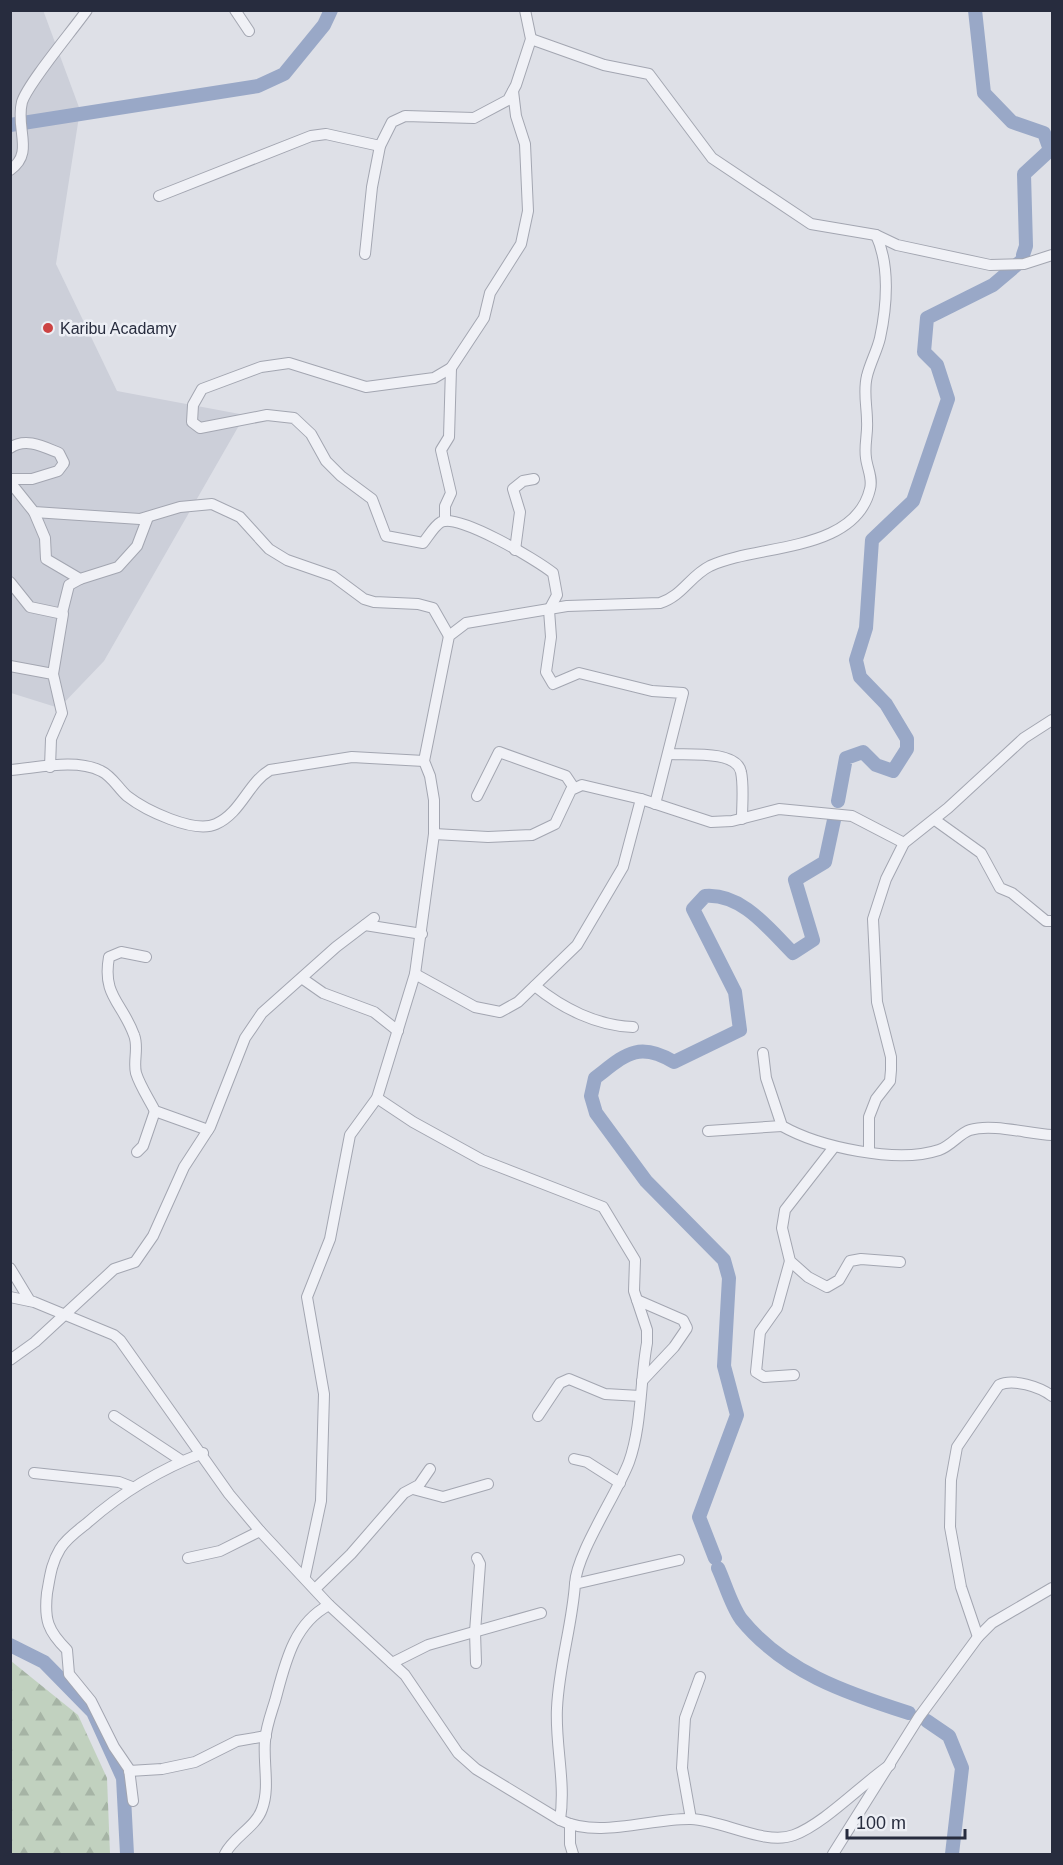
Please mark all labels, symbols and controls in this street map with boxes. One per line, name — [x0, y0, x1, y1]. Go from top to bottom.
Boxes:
place label: Karibu Acadamy — [60, 320, 177, 337]
marker: Karibu Acadamy — [41, 321, 55, 335]
scale bar — [847, 1802, 966, 1840]
text: 100 m — [856, 1813, 906, 1833]

